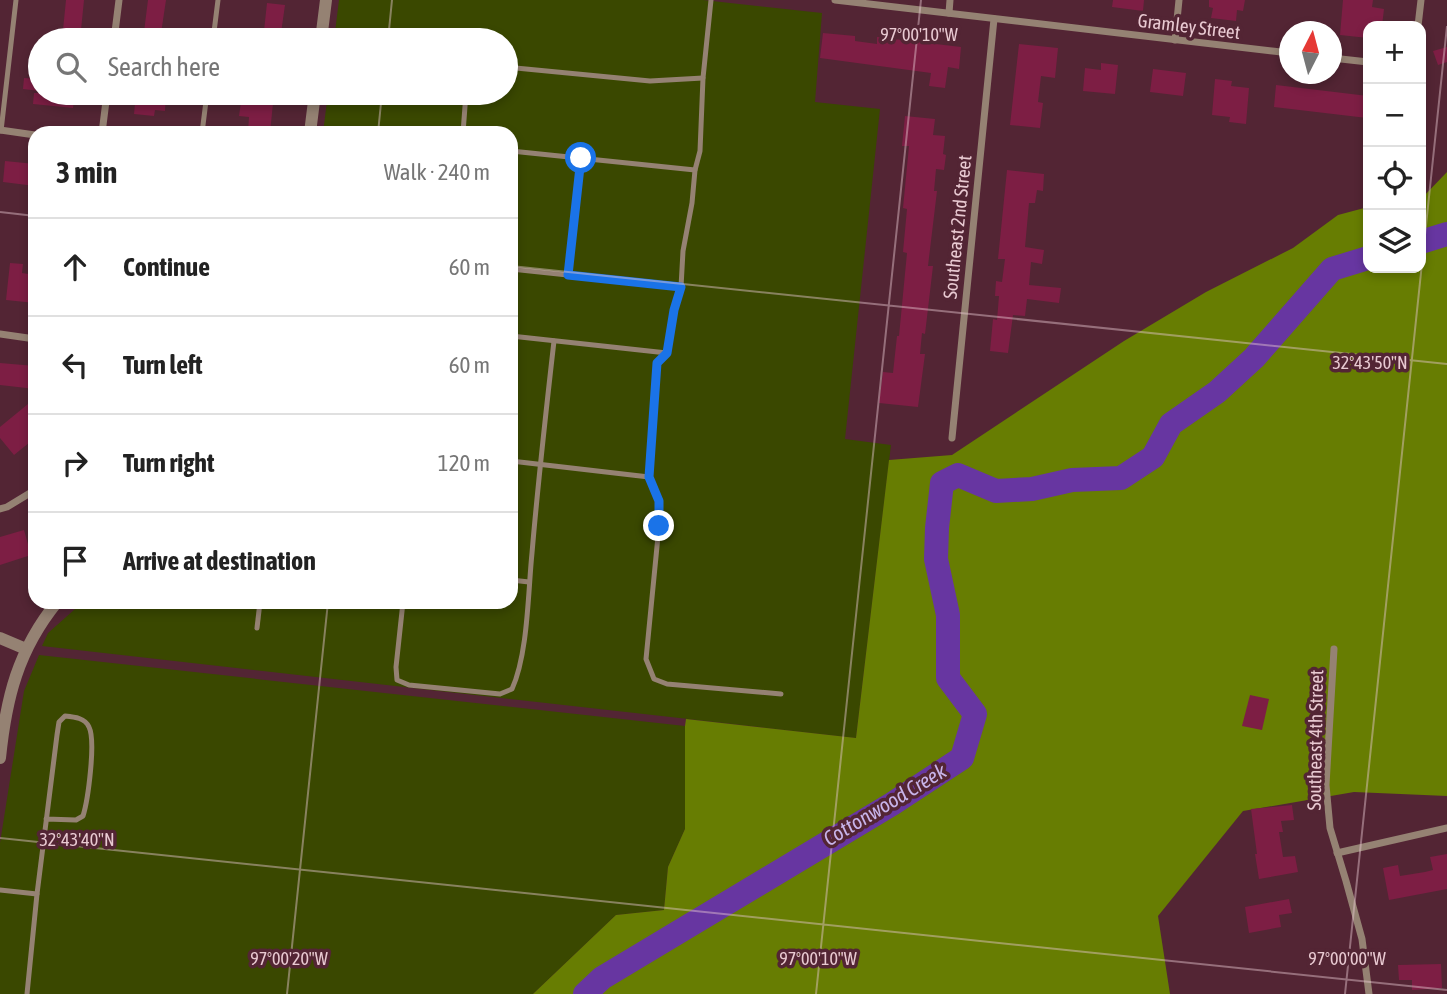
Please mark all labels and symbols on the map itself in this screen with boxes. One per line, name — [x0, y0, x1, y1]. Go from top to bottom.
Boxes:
street label: Gramley Street — [1136, 9, 1242, 43]
north arrow — [1279, 21, 1342, 84]
text: 97°00'10"W — [880, 24, 958, 45]
route start — [565, 142, 596, 173]
street label: Southeast 2nd Street — [939, 154, 975, 300]
text: 32°43'50"N — [1332, 352, 1408, 373]
route end — [643, 510, 674, 541]
street label: Southeast 4th Street — [1303, 669, 1327, 811]
water label: Cottonwood Creek — [819, 758, 951, 850]
text: 32°43'40"N — [39, 829, 115, 850]
text: 97°00'20"W — [250, 948, 328, 969]
text: 97°00'10"W — [779, 948, 857, 969]
text: 97°00'00"W — [1308, 948, 1386, 969]

